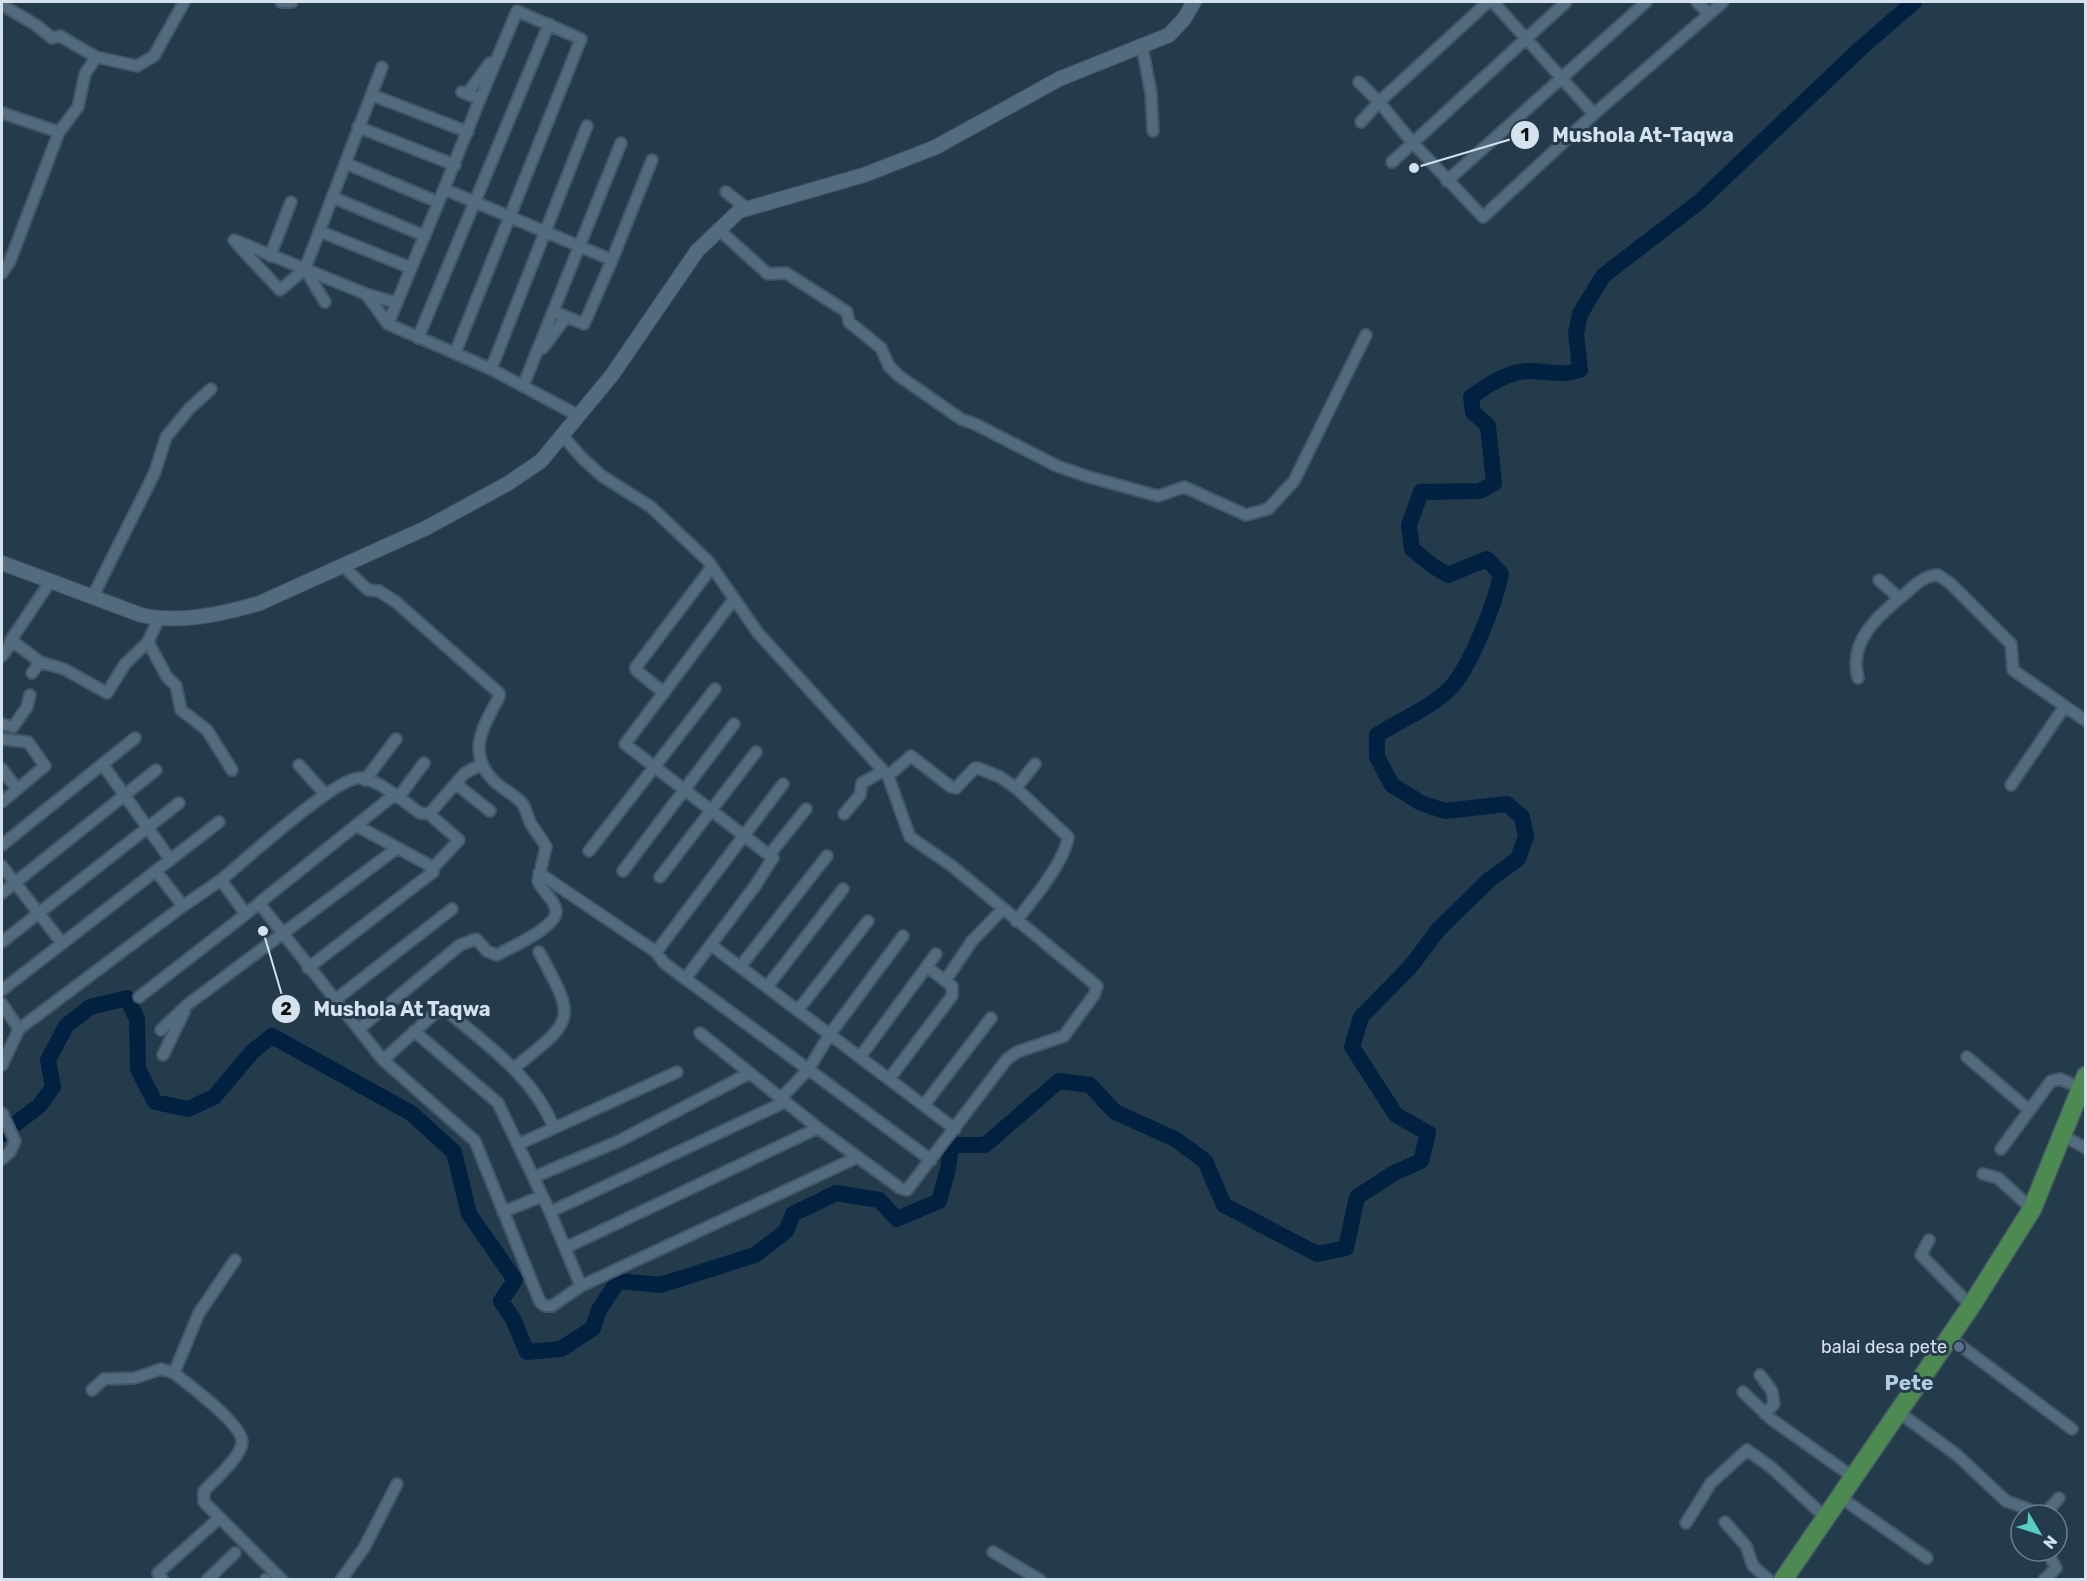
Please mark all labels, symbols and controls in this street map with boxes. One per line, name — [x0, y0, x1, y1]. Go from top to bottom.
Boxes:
callout: Mushola At-Taqwa — [1510, 116, 1746, 154]
text: Mushola At-Taqwa — [1552, 123, 1734, 147]
text: 1 — [1521, 124, 1529, 146]
callout: Mushola At Taqwa — [271, 990, 504, 1028]
text: Mushola At Taqwa — [313, 997, 491, 1021]
text: 2 — [280, 998, 292, 1020]
place label: balai desa pete — [1821, 1336, 1947, 1358]
marker: balai desa pete — [1952, 1340, 1966, 1354]
district label: Pete — [1885, 1370, 1933, 1395]
north arrow — [2009, 1503, 2069, 1563]
text: N — [2039, 1532, 2061, 1553]

